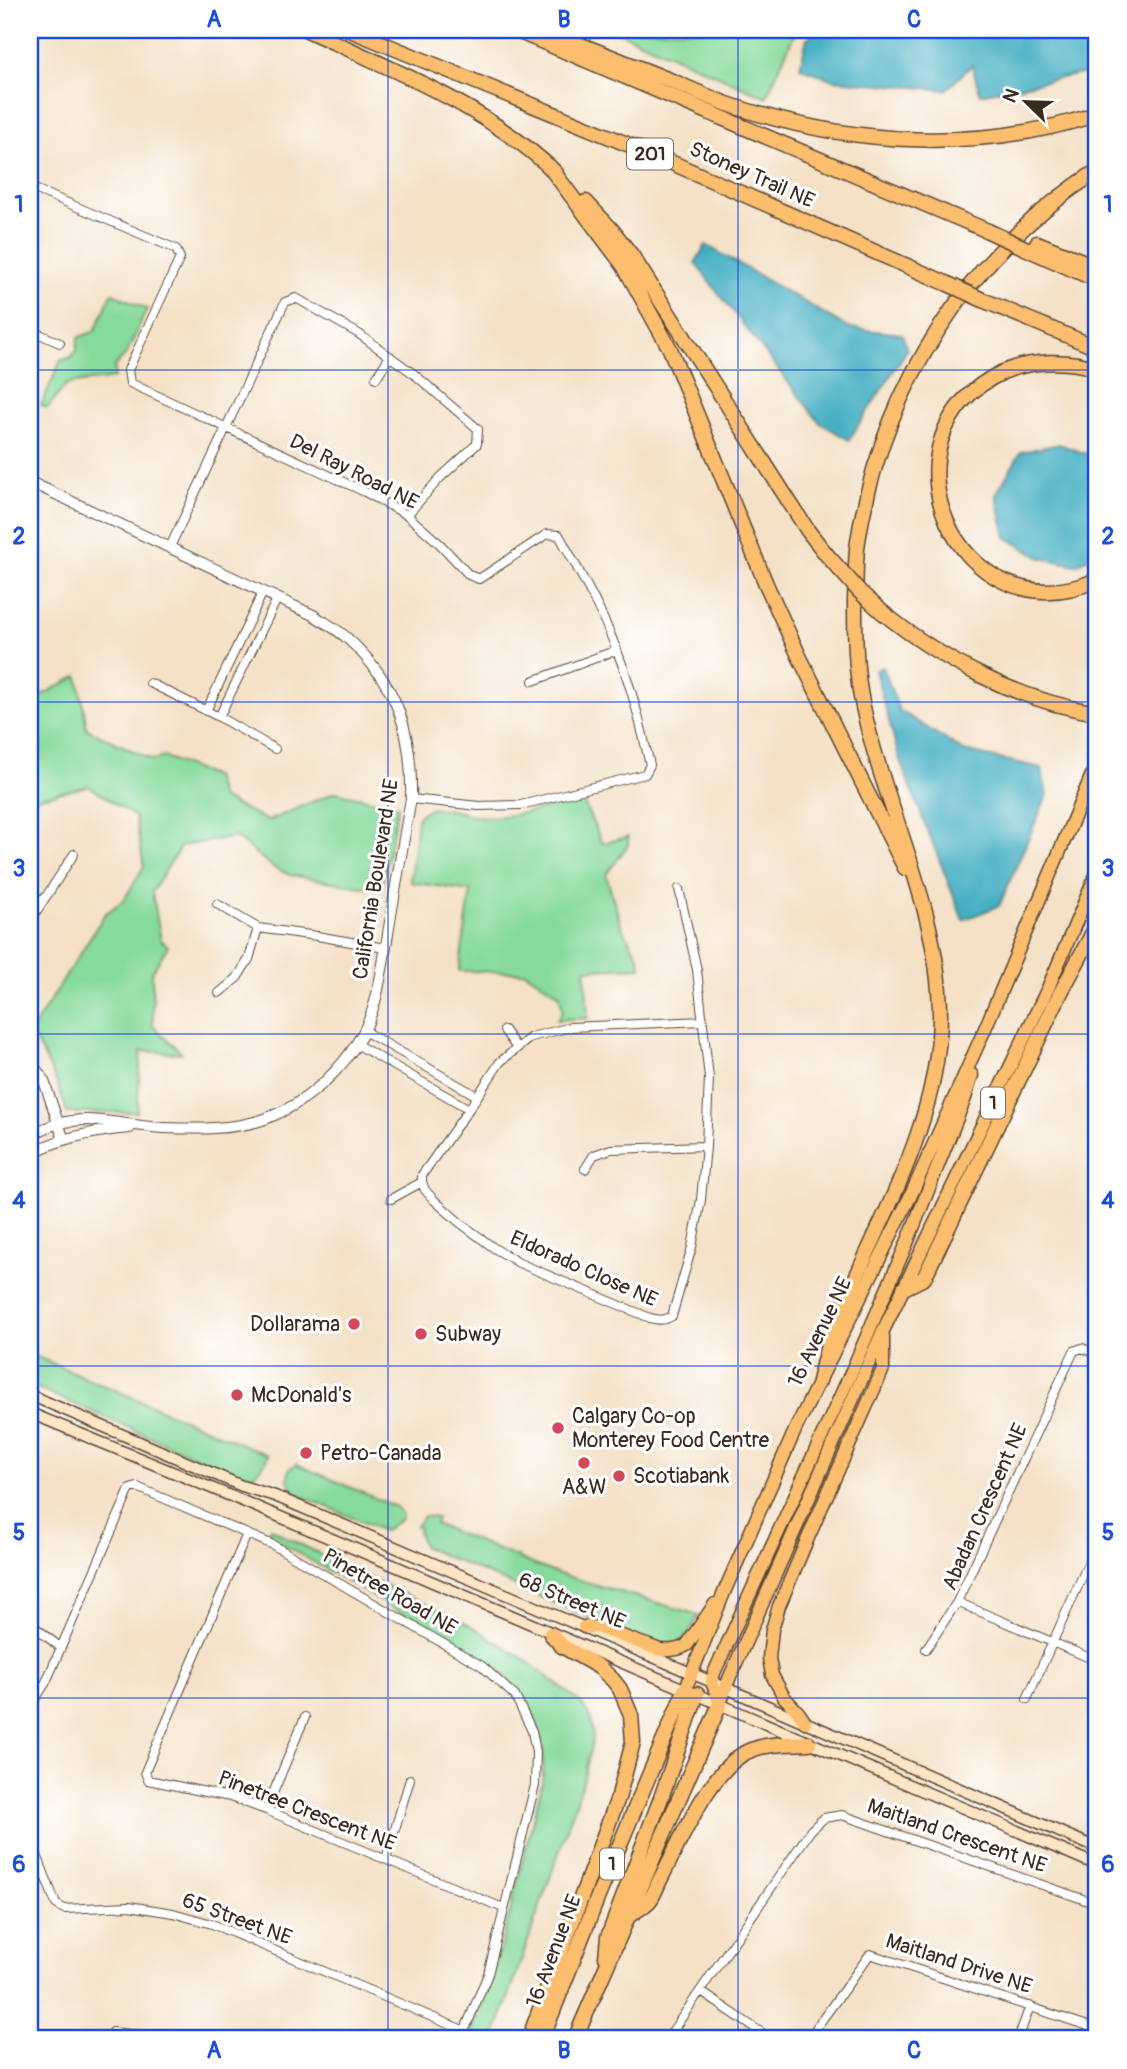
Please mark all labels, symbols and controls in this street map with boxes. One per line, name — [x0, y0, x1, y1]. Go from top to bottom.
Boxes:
text: A — [207, 5, 222, 34]
text: B — [557, 5, 571, 34]
text: C — [907, 5, 921, 34]
north arrow — [990, 66, 1060, 136]
text: N — [998, 85, 1025, 106]
street label: Stoney Trail NE — [685, 135, 819, 215]
road number: 201 — [627, 138, 673, 170]
text: 1 — [15, 190, 24, 219]
text: 1 — [1104, 190, 1113, 219]
street label: Del Ray Road NE — [285, 428, 423, 516]
text: 2 — [13, 522, 26, 551]
text: 2 — [1102, 522, 1115, 551]
street label: California Boulevard NE — [347, 777, 405, 981]
text: 3 — [13, 854, 25, 883]
text: 3 — [1102, 854, 1114, 883]
road number: 1 — [981, 1088, 1005, 1119]
text: 4 — [12, 1186, 26, 1215]
text: 4 — [1101, 1186, 1115, 1215]
street label: Eldorado Close NE — [506, 1224, 662, 1314]
street label: 16 Avenue NE — [782, 1272, 858, 1391]
place label: Dollarama — [250, 1311, 340, 1338]
marker: Dollarama — [346, 1316, 362, 1332]
place label: Subway — [435, 1321, 501, 1348]
marker: Subway — [413, 1326, 429, 1342]
place label: McDonald's — [251, 1382, 352, 1409]
marker: McDonald's — [229, 1387, 245, 1403]
place label: Calgary Co-op Monterey Food Centre — [572, 1403, 770, 1454]
street label: Abadan Crescent NE — [936, 1419, 1034, 1595]
marker: Calgary Co-op Monterey Food Centre — [550, 1420, 566, 1436]
place label: Petro-Canada — [320, 1440, 442, 1467]
marker: Petro-Canada — [298, 1445, 314, 1461]
marker: A&W — [576, 1455, 592, 1471]
place label: Scotiabank — [633, 1463, 729, 1490]
marker: Scotiabank — [611, 1468, 627, 1484]
place label: A&W — [562, 1474, 606, 1501]
text: 5 — [13, 1518, 25, 1547]
text: 5 — [1102, 1518, 1114, 1547]
street label: Pinetree Road NE — [318, 1542, 462, 1642]
street label: 68 Street NE — [514, 1566, 630, 1636]
street label: Pinetree Crescent NE — [214, 1765, 400, 1857]
street label: Maitland Crescent NE — [864, 1793, 1050, 1879]
road number: 1 — [600, 1848, 624, 1880]
text: 6 — [12, 1850, 26, 1879]
text: 6 — [1101, 1850, 1115, 1879]
street label: 65 Street NE — [178, 1887, 296, 1951]
street label: 16 Avenue NE — [520, 1890, 588, 2011]
street label: Maitland Drive NE — [882, 1928, 1036, 2000]
text: A — [207, 2036, 222, 2065]
text: B — [557, 2036, 571, 2065]
text: C — [907, 2036, 921, 2065]

